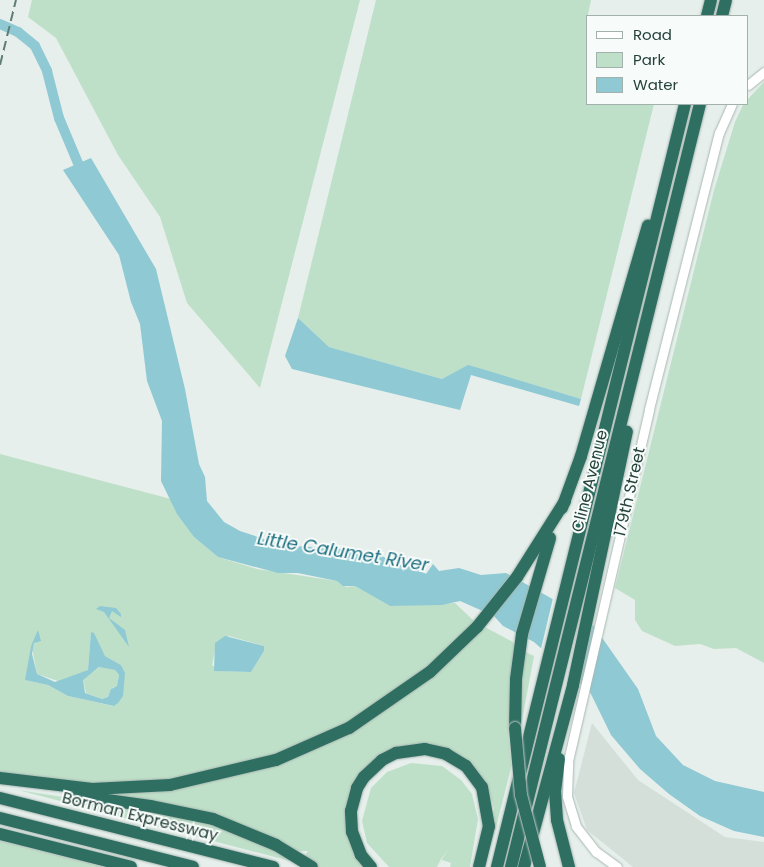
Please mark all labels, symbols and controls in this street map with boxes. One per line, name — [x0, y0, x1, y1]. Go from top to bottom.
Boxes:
legend — [586, 15, 749, 105]
text: Road — [633, 24, 672, 45]
text: Park — [633, 49, 665, 70]
text: Water — [633, 74, 678, 95]
street label: Cline Avenue — [568, 428, 612, 534]
street label: 179th Street — [610, 445, 650, 539]
water label: Little Calumet River — [256, 528, 430, 576]
street label: Borman Expressway — [60, 788, 220, 846]

